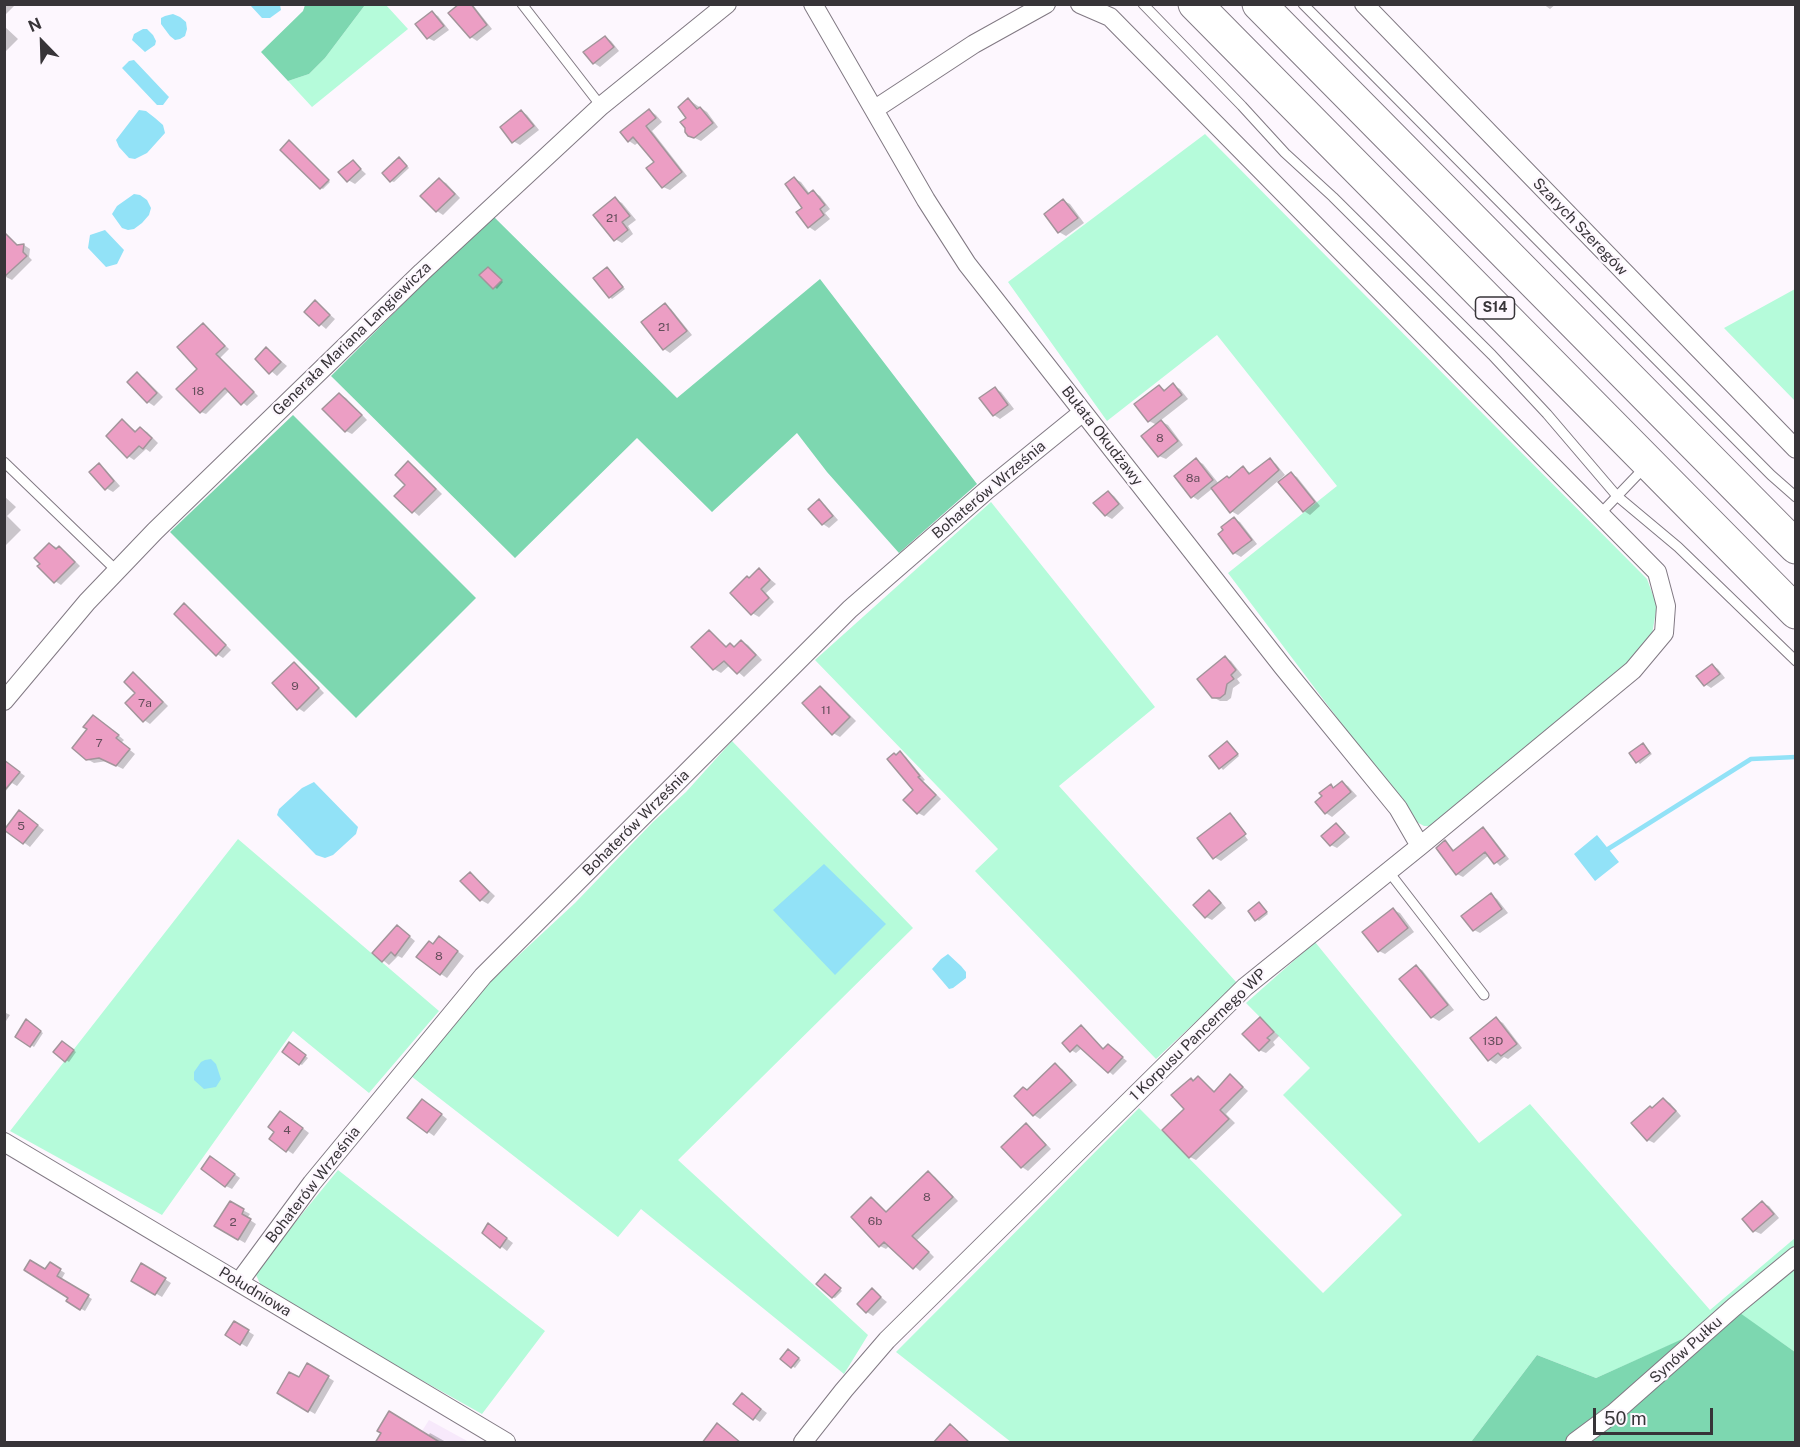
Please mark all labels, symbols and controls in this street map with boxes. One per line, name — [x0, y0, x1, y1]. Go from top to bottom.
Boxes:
north arrow — [12, 12, 72, 72]
text: N — [25, 14, 44, 36]
street label: Szarych Szeregów — [1529, 174, 1631, 280]
house number: 21 — [606, 211, 618, 225]
street label: Generała Mariana Langiewicza — [269, 258, 435, 420]
road number: S14 — [1476, 297, 1514, 319]
house number: 21 — [658, 320, 670, 334]
street label: Bułata Okudżawy — [1057, 383, 1147, 489]
house number: 18 — [192, 384, 204, 398]
house number: 8 — [1156, 431, 1164, 445]
street label: Bohaterów Września — [929, 437, 1049, 543]
house number: 8a — [1186, 471, 1200, 485]
house number: 9 — [291, 679, 299, 693]
house number: 7a — [138, 696, 152, 710]
house number: 11 — [821, 703, 831, 717]
house number: 7 — [95, 736, 103, 750]
street label: Bohaterów Września — [579, 766, 693, 880]
house number: 5 — [17, 819, 25, 833]
house number: 8 — [435, 949, 443, 963]
street label: 1 Korpusu Pancernego WP — [1126, 965, 1270, 1105]
house number: 13D — [1483, 1034, 1503, 1048]
street label: Bohaterów Września — [262, 1123, 364, 1247]
house number: 4 — [283, 1123, 291, 1137]
house number: 8 — [923, 1190, 931, 1204]
house number: 6b — [868, 1214, 882, 1228]
house number: 2 — [229, 1215, 237, 1229]
street label: Południowa — [216, 1263, 294, 1321]
street label: Synów Pułku — [1646, 1313, 1726, 1387]
scale bar — [1596, 1396, 1716, 1434]
text: 50 m — [1604, 1408, 1647, 1429]

